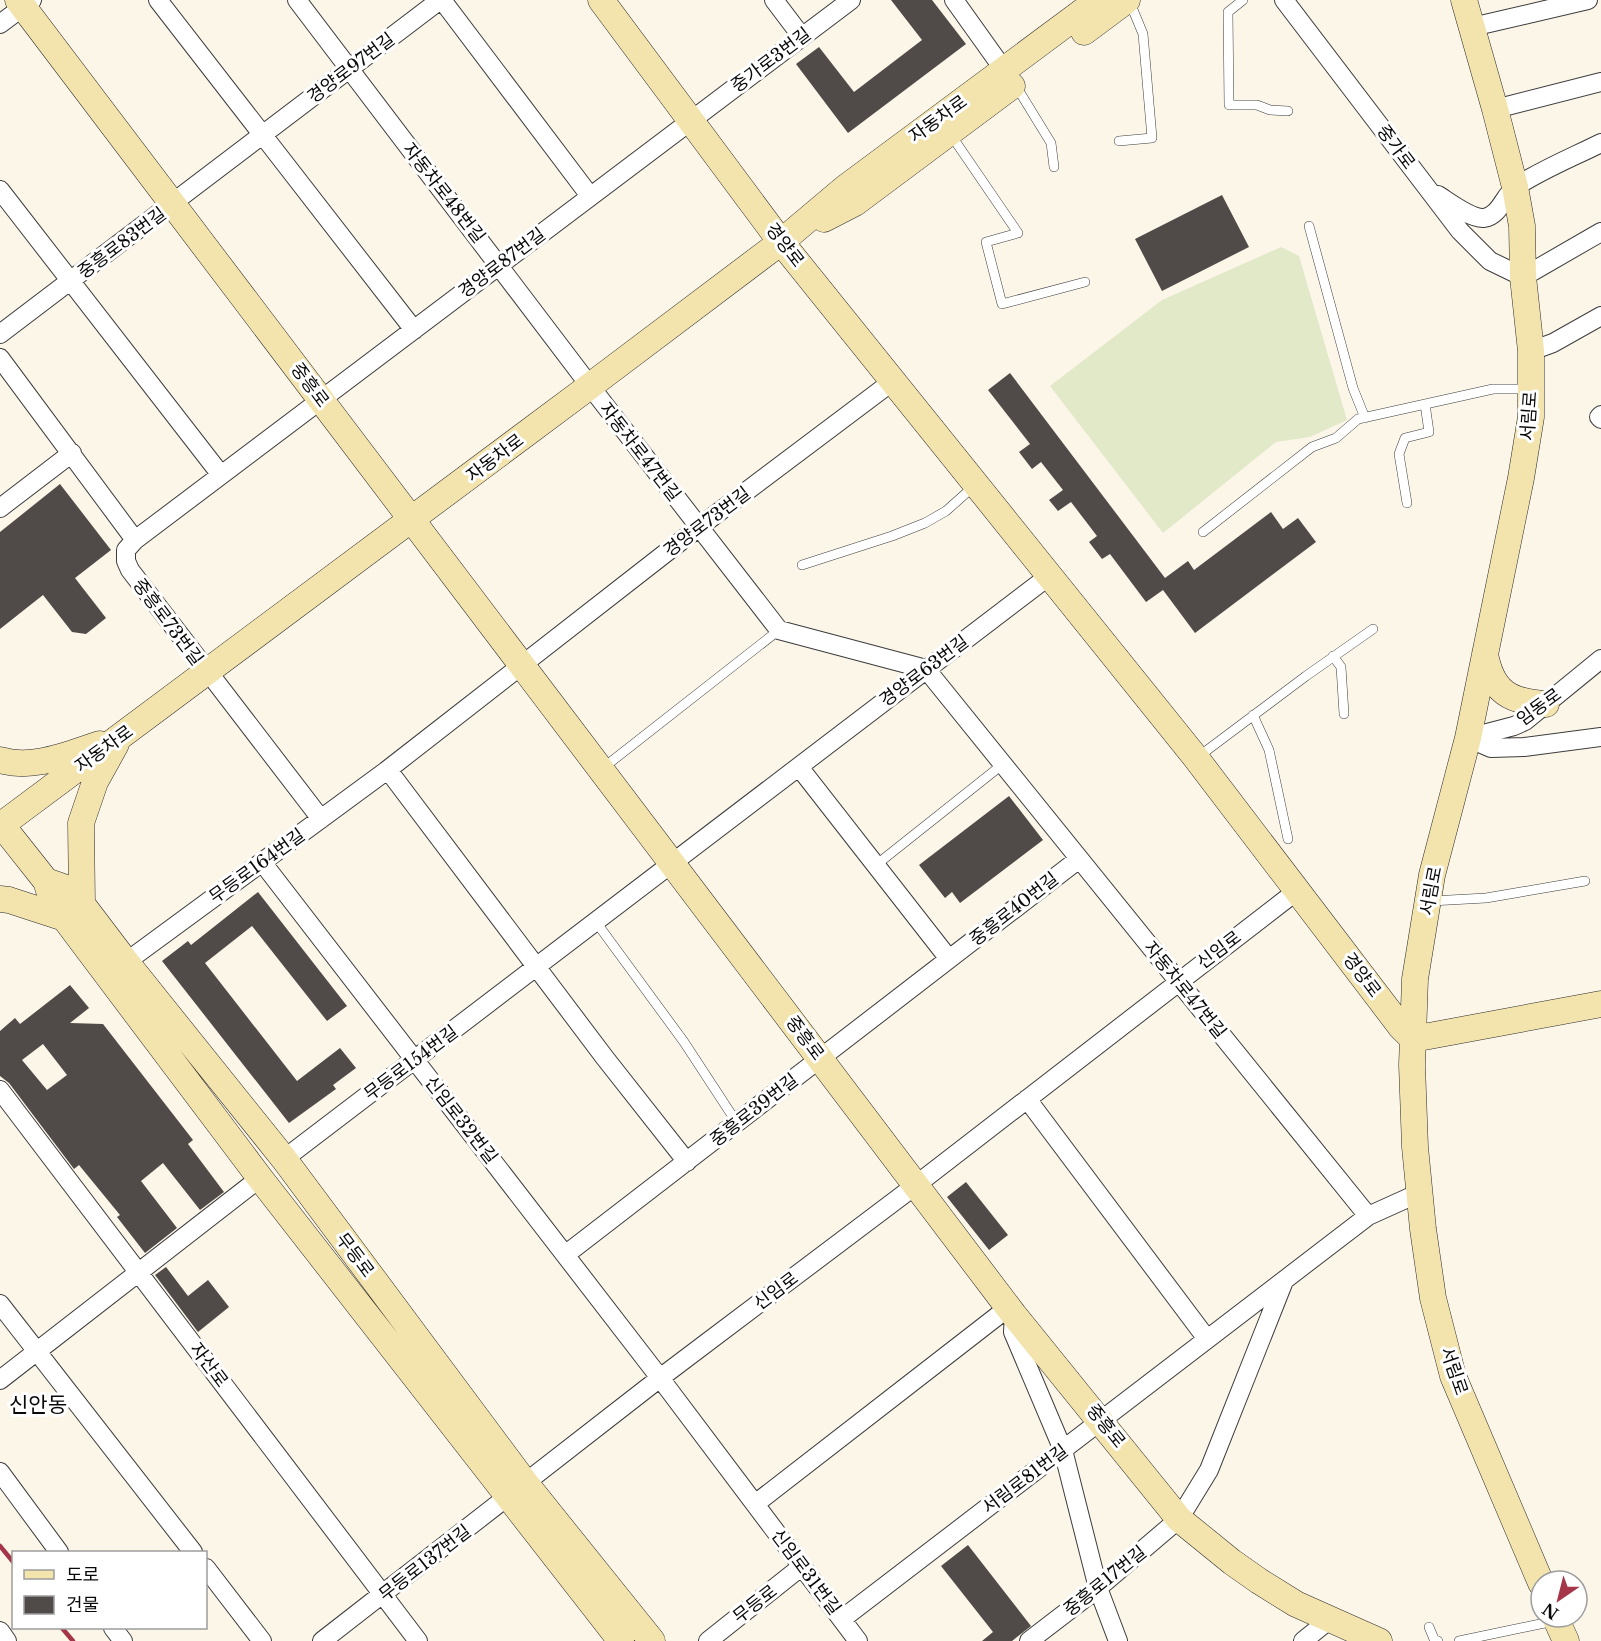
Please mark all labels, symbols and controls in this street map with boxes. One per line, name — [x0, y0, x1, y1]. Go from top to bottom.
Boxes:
street label: 중가로3번길 — [727, 23, 815, 97]
street label: 경양로97번길 — [303, 28, 399, 108]
street label: 자동차로 — [905, 91, 971, 147]
street label: 중가로 — [1372, 121, 1420, 173]
street label: 자동차로48번길 — [398, 139, 490, 247]
street label: 중흥로83번길 — [74, 203, 170, 283]
street label: 경양로 — [761, 219, 809, 271]
street label: 경양로87번길 — [454, 223, 550, 303]
street label: 중흥로 — [286, 359, 334, 411]
street label: 서림로 — [1516, 390, 1542, 442]
street label: 자동차로47번길 — [595, 398, 685, 506]
street label: 자동차로 — [462, 429, 528, 487]
street label: 경양로73번길 — [659, 482, 755, 562]
street label: 중흥로73번길 — [128, 574, 208, 670]
street label: 경양로63번길 — [875, 630, 973, 712]
street label: 임동로 — [1512, 683, 1566, 731]
street label: 자동차로 — [71, 721, 137, 777]
street label: 무등로164번길 — [205, 824, 309, 908]
street label: 서림로 — [1415, 865, 1447, 917]
street label: 중흥로40번길 — [965, 868, 1063, 950]
street label: 신임로 — [1193, 926, 1245, 974]
street label: 자동차로47번길 — [1139, 937, 1231, 1043]
street label: 경양로 — [1338, 949, 1386, 1001]
street label: 중흥로 — [781, 1012, 829, 1064]
street label: 무등로154번길 — [360, 1021, 462, 1105]
street label: 중흥로39번길 — [706, 1069, 802, 1151]
street label: 신임로32번길 — [420, 1072, 502, 1168]
street label: 무등로 — [331, 1229, 379, 1281]
street label: 신임로 — [750, 1267, 802, 1315]
street label: 자산로 — [185, 1339, 233, 1391]
street label: 서림로 — [1436, 1344, 1472, 1398]
district label: 신안동 — [9, 1392, 67, 1418]
street label: 중흥로 — [1082, 1400, 1130, 1452]
street label: 서림로81번길 — [978, 1440, 1072, 1518]
street label: 무등로137번길 — [375, 1520, 475, 1606]
street label: 신임로31번길 — [767, 1525, 845, 1619]
street label: 중흥로17번길 — [1059, 1541, 1151, 1621]
legend — [12, 1551, 207, 1629]
text: 도로 — [66, 1564, 99, 1586]
north arrow — [1529, 1569, 1589, 1629]
street label: 무등로 — [729, 1580, 781, 1628]
text: 건물 — [66, 1594, 99, 1616]
text: N — [1538, 1599, 1562, 1624]

